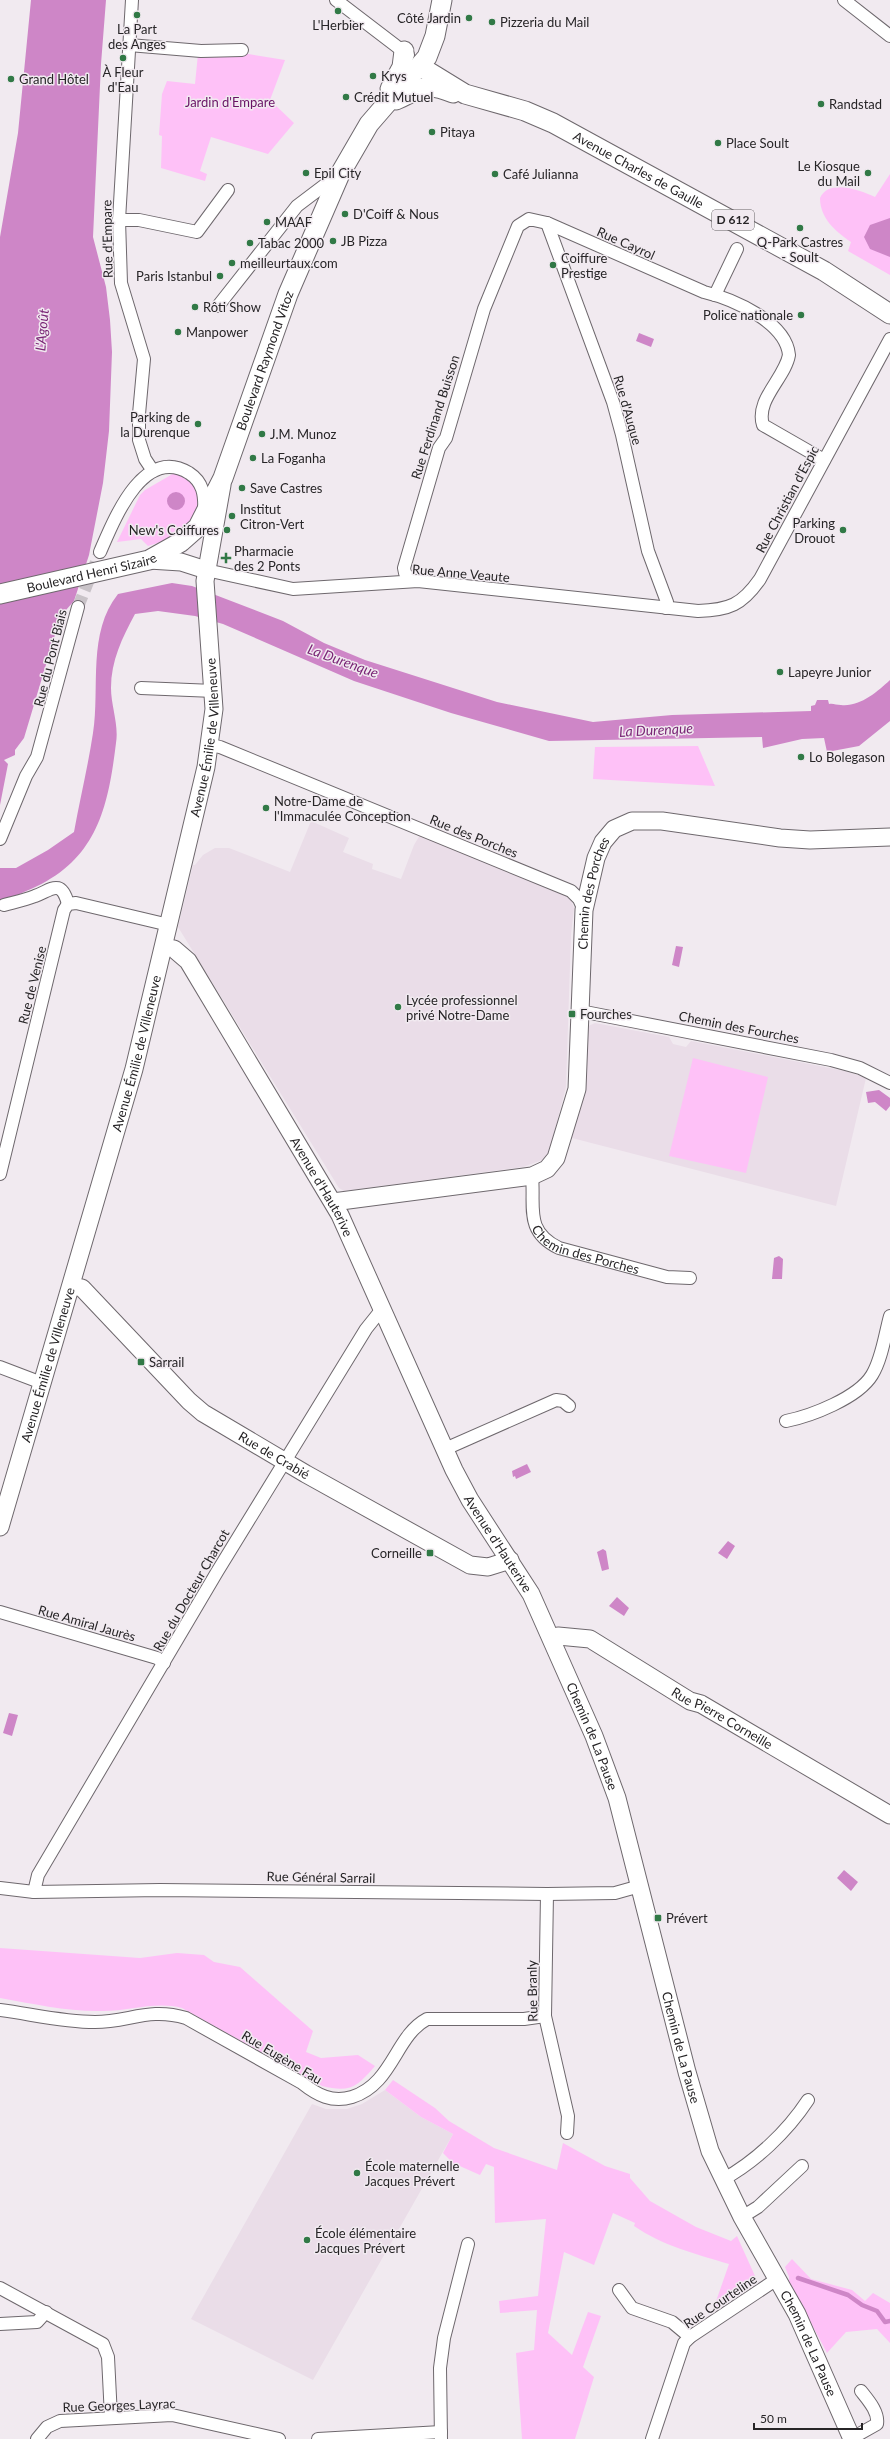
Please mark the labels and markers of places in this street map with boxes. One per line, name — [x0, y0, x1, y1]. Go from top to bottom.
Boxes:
marker: L'Herbier — [333, 6, 343, 16]
marker: La Part des Anges — [132, 10, 142, 20]
place label: Côté Jardin — [397, 10, 461, 26]
marker: Côté Jardin — [464, 13, 474, 23]
place label: Pizzeria du Mail — [500, 14, 589, 30]
place label: L'Herbier — [312, 17, 364, 33]
marker: Pizzeria du Mail — [487, 17, 497, 27]
place label: La Part des Anges — [108, 21, 166, 52]
marker: À Fleur d'Eau — [118, 53, 128, 63]
place label: À Fleur d'Eau — [103, 64, 144, 95]
place label: Krys — [381, 68, 407, 84]
place label: Grand Hôtel — [19, 71, 89, 87]
marker: Krys — [368, 71, 378, 81]
marker: Grand Hôtel — [6, 74, 16, 84]
place label: Crédit Mutuel — [354, 89, 433, 105]
marker: Crédit Mutuel — [341, 92, 351, 102]
place label: Randstad — [829, 96, 882, 112]
marker: Randstad — [816, 99, 826, 109]
place label: Pitaya — [440, 124, 475, 140]
marker: Pitaya — [427, 127, 437, 137]
place label: Place Soult — [726, 135, 789, 151]
marker: Place Soult — [713, 138, 723, 148]
place label: Le Kiosque du Mail — [797, 158, 860, 189]
place label: Epil City — [314, 165, 362, 181]
place label: Café Julianna — [503, 166, 578, 182]
marker: Epil City — [301, 168, 311, 178]
marker: Le Kiosque du Mail — [863, 168, 873, 178]
marker: Café Julianna — [490, 169, 500, 179]
place label: D'Coiff & Nous — [353, 206, 439, 222]
marker: D'Coiff & Nous — [340, 209, 350, 219]
place label: MAAF — [275, 214, 312, 230]
marker: MAAF — [262, 217, 272, 227]
marker: Q-Park Castres - Soult — [795, 223, 805, 233]
place label: JB Pizza — [341, 233, 387, 249]
place label: Q-Park Castres - Soult — [757, 234, 844, 265]
place label: Tabac 2000 — [258, 235, 325, 251]
marker: JB Pizza — [328, 236, 338, 246]
marker: Tabac 2000 — [245, 238, 255, 248]
place label: Coiffure Prestige — [561, 250, 607, 281]
place label: meilleurtaux.com — [240, 255, 338, 271]
marker: meilleurtaux.com — [227, 258, 237, 268]
marker: Coiffure Prestige — [548, 260, 558, 270]
place label: Paris Istanbul — [136, 268, 212, 284]
marker: Paris Istanbul — [215, 271, 225, 281]
place label: Rôti Show — [203, 299, 261, 315]
marker: Rôti Show — [190, 302, 200, 312]
place label: Police nationale — [703, 307, 793, 323]
marker: Police nationale — [796, 310, 806, 320]
place label: Manpower — [186, 324, 248, 340]
marker: Manpower — [173, 327, 183, 337]
place label: Parking de la Durenque — [120, 409, 190, 440]
marker: Parking de la Durenque — [193, 419, 203, 429]
place label: J.M. Munoz — [270, 426, 337, 442]
marker: J.M. Munoz — [257, 429, 267, 439]
place label: La Foganha — [261, 450, 326, 466]
marker: La Foganha — [248, 453, 258, 463]
place label: Save Castres — [250, 480, 323, 496]
marker: Save Castres — [237, 483, 247, 493]
place label: Institut Citron-Vert — [240, 501, 304, 532]
marker: Institut Citron-Vert — [227, 511, 237, 521]
place label: Parking Drouot — [792, 515, 835, 546]
place label: New's Coiffures — [129, 522, 219, 538]
marker: New's Coiffures — [222, 525, 232, 535]
marker: Parking Drouot — [838, 525, 848, 535]
place label: Pharmacie des 2 Ponts — [234, 543, 301, 574]
marker: Pharmacie des 2 Ponts — [221, 553, 231, 563]
place label: Lapeyre Junior — [788, 664, 871, 680]
marker: Lapeyre Junior — [775, 667, 785, 677]
place label: Lo Bolegason — [809, 749, 885, 765]
marker: Lo Bolegason — [796, 752, 806, 762]
place label: Notre-Dame de l'Immaculée Conception — [274, 793, 411, 824]
marker: Notre-Dame de l'Immaculée Conception — [261, 803, 271, 813]
place label: Lycée professionnel privé Notre-Dame — [406, 992, 518, 1023]
marker: Lycée professionnel privé Notre-Dame — [393, 1002, 403, 1012]
place label: Fourches — [580, 1006, 632, 1022]
marker: Fourches — [567, 1009, 577, 1019]
place label: Sarrail — [149, 1354, 184, 1370]
marker: Sarrail — [136, 1357, 146, 1367]
place label: Corneille — [371, 1545, 422, 1561]
marker: Corneille — [425, 1548, 435, 1558]
place label: Prévert — [666, 1910, 708, 1926]
marker: Prévert — [653, 1913, 663, 1923]
place label: École maternelle Jacques Prévert — [365, 2158, 459, 2189]
marker: École maternelle Jacques Prévert — [352, 2168, 362, 2178]
place label: École élémentaire Jacques Prévert — [315, 2225, 416, 2256]
marker: École élémentaire Jacques Prévert — [302, 2235, 312, 2245]

